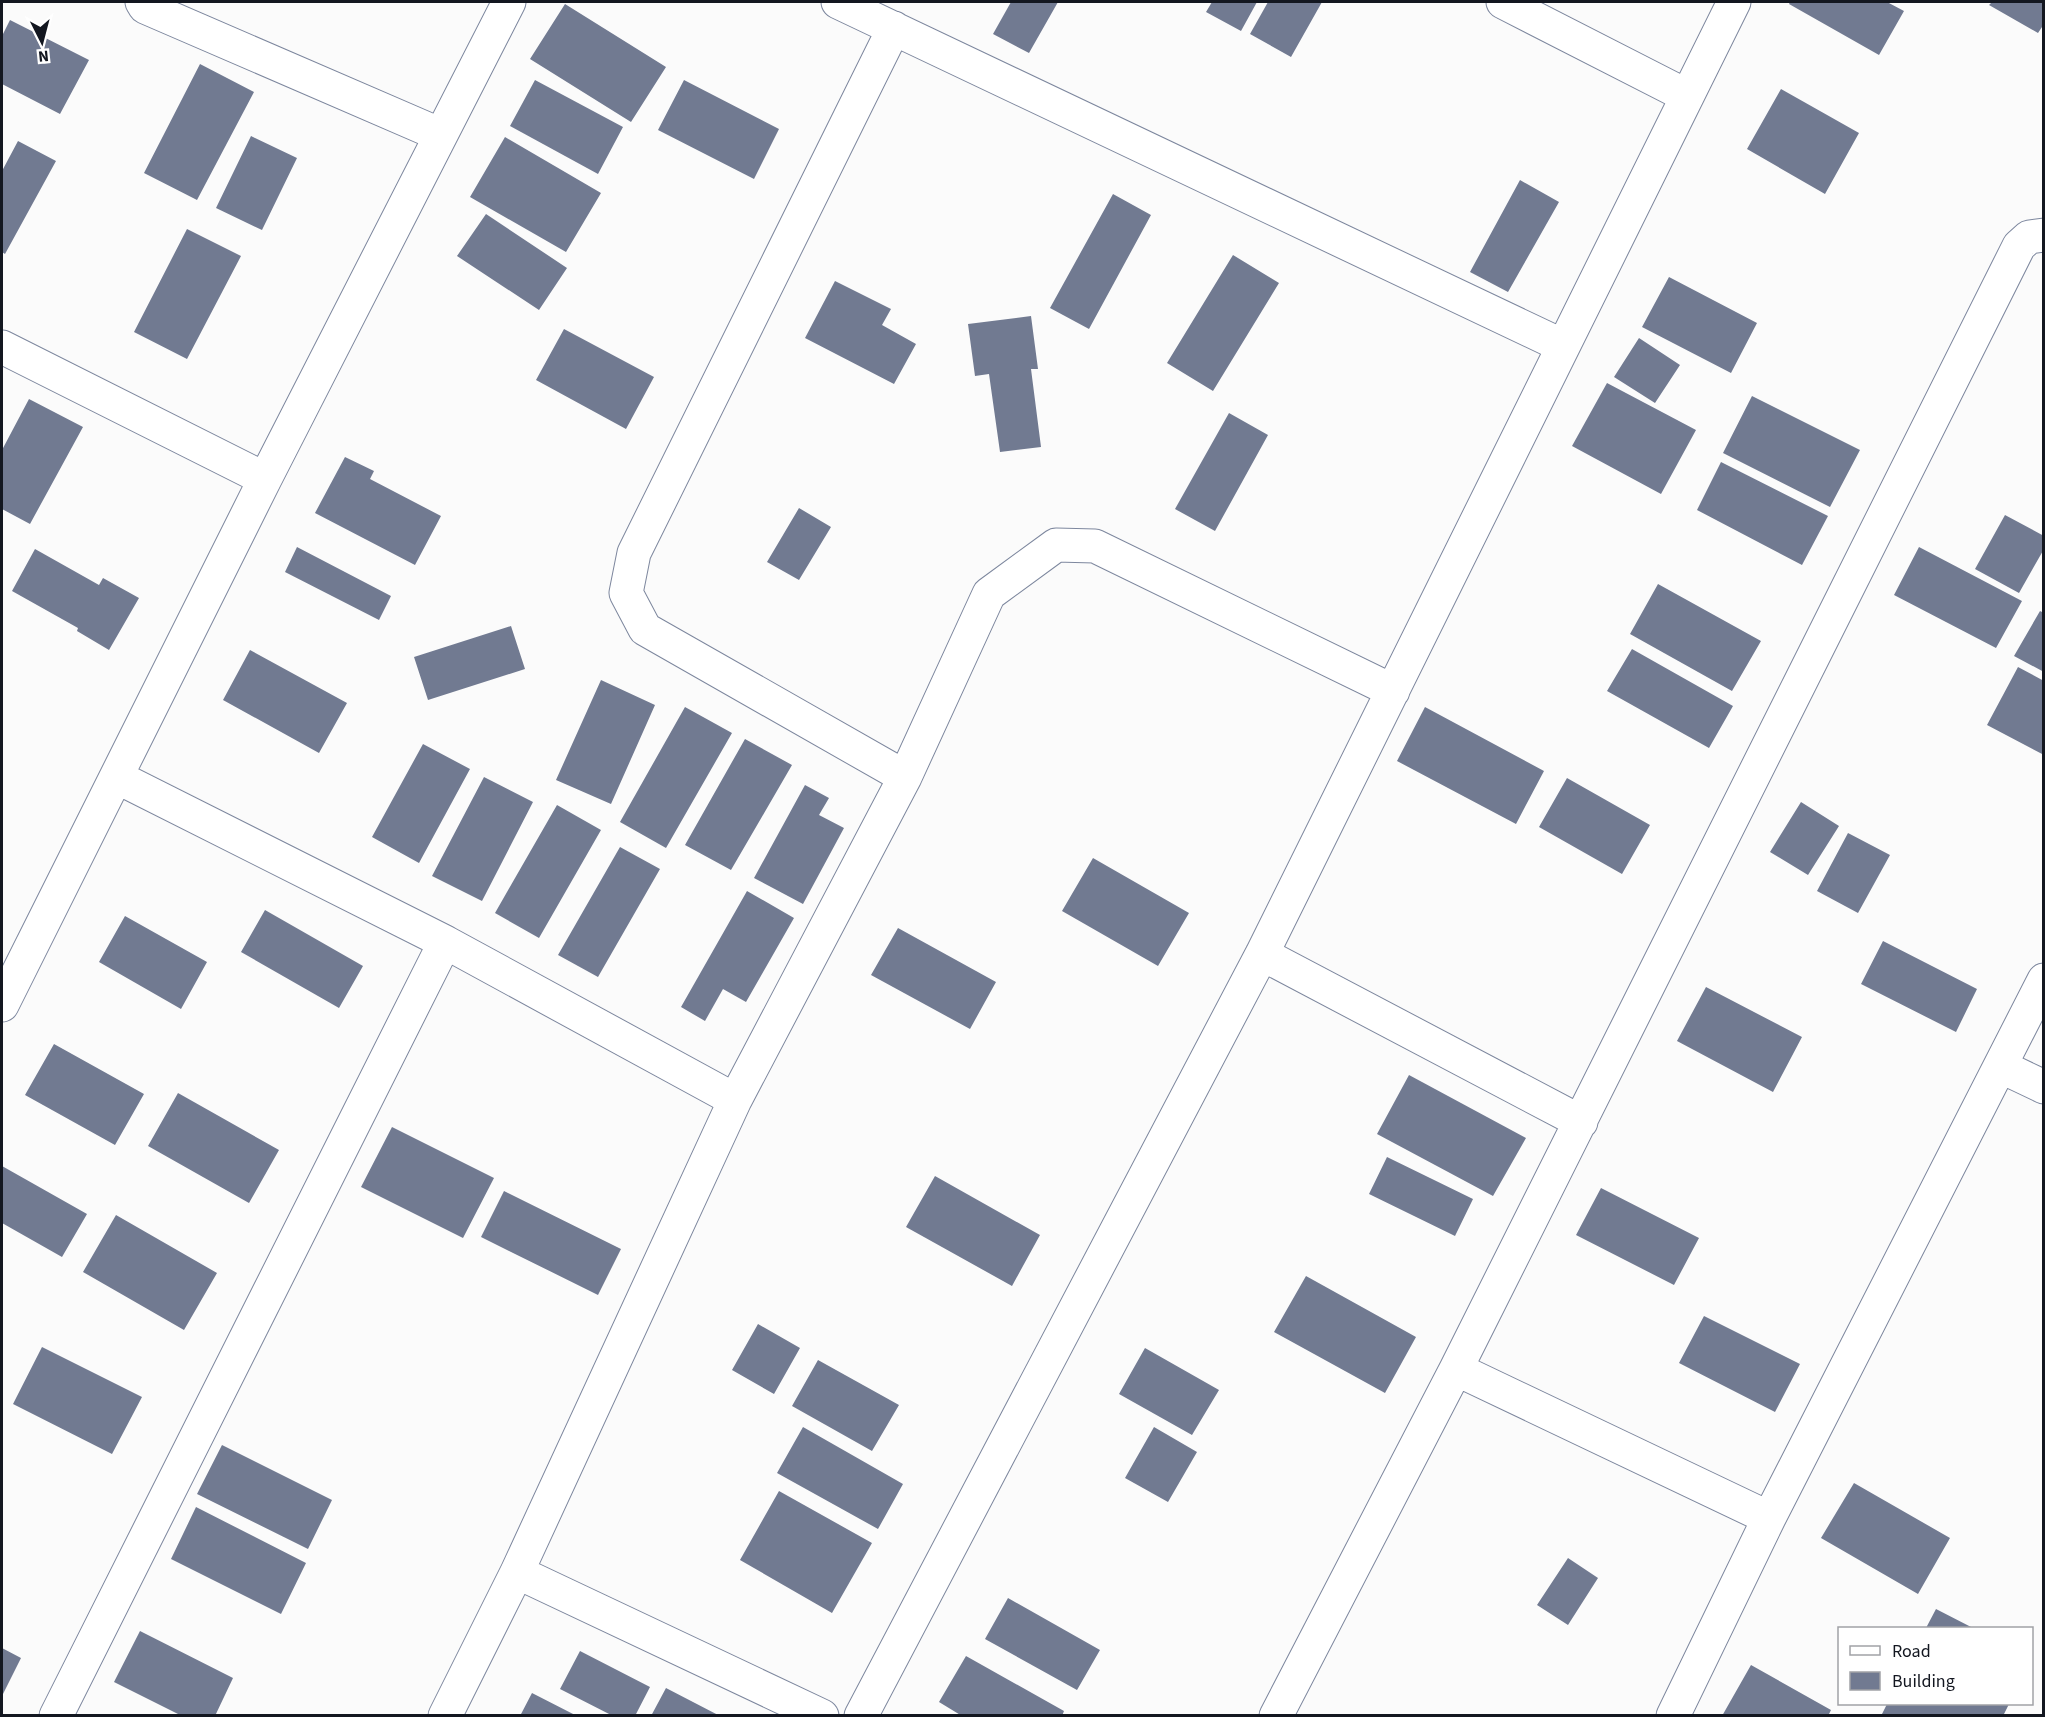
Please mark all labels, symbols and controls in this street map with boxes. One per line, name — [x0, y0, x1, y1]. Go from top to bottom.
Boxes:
north arrow — [12, 12, 72, 72]
text: N — [37, 44, 50, 67]
legend — [1838, 1627, 2033, 1705]
text: Road — [1892, 1639, 1931, 1664]
text: Building — [1892, 1669, 1955, 1694]

